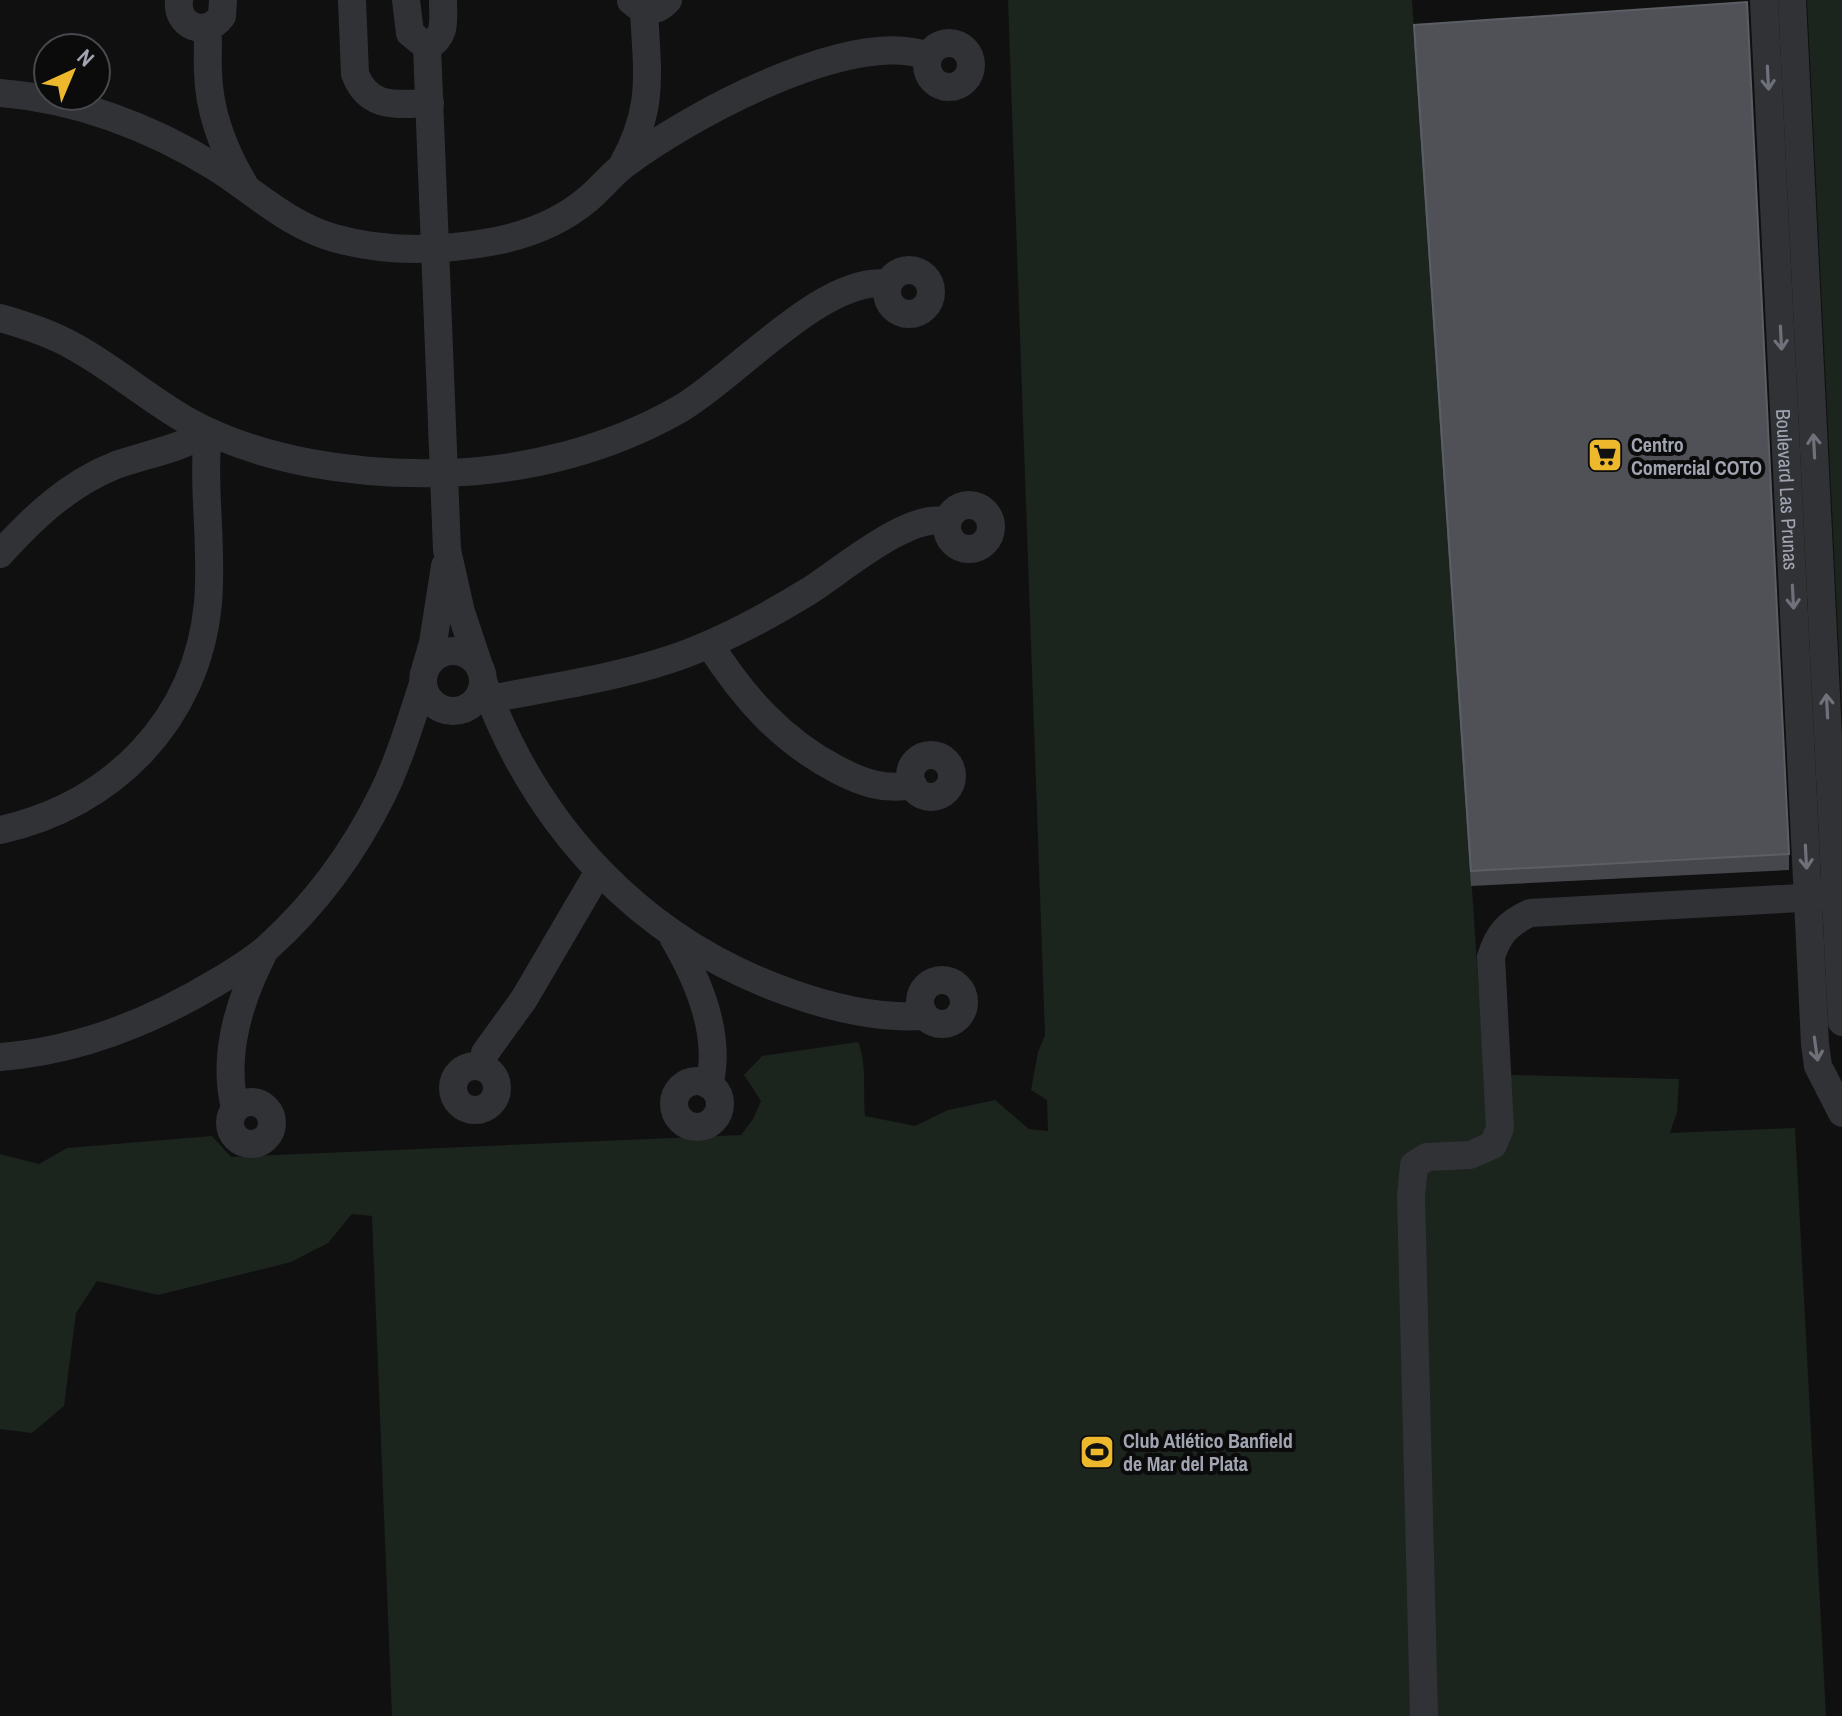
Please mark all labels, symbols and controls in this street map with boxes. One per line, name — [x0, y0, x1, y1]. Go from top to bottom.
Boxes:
north arrow — [32, 32, 112, 112]
text: N — [71, 42, 101, 73]
one-way arrow — [1761, 64, 1776, 91]
one-way arrow — [1773, 324, 1788, 351]
street label: Boulevard Las Prunas — [1770, 408, 1805, 571]
place label: Centro Comercial COTO — [1631, 431, 1762, 481]
one-way arrow — [1806, 433, 1821, 460]
supermarket icon: Centro Comercial COTO — [1586, 436, 1624, 474]
one-way arrow — [1786, 583, 1801, 610]
one-way arrow — [1819, 693, 1834, 720]
one-way arrow — [1799, 843, 1814, 870]
one-way arrow — [1809, 1036, 1824, 1061]
place label: Club Atlético Banfield de Mar del Plata — [1123, 1427, 1293, 1477]
sports icon: Club Atlético Banfield de Mar del Plata — [1078, 1433, 1116, 1471]

